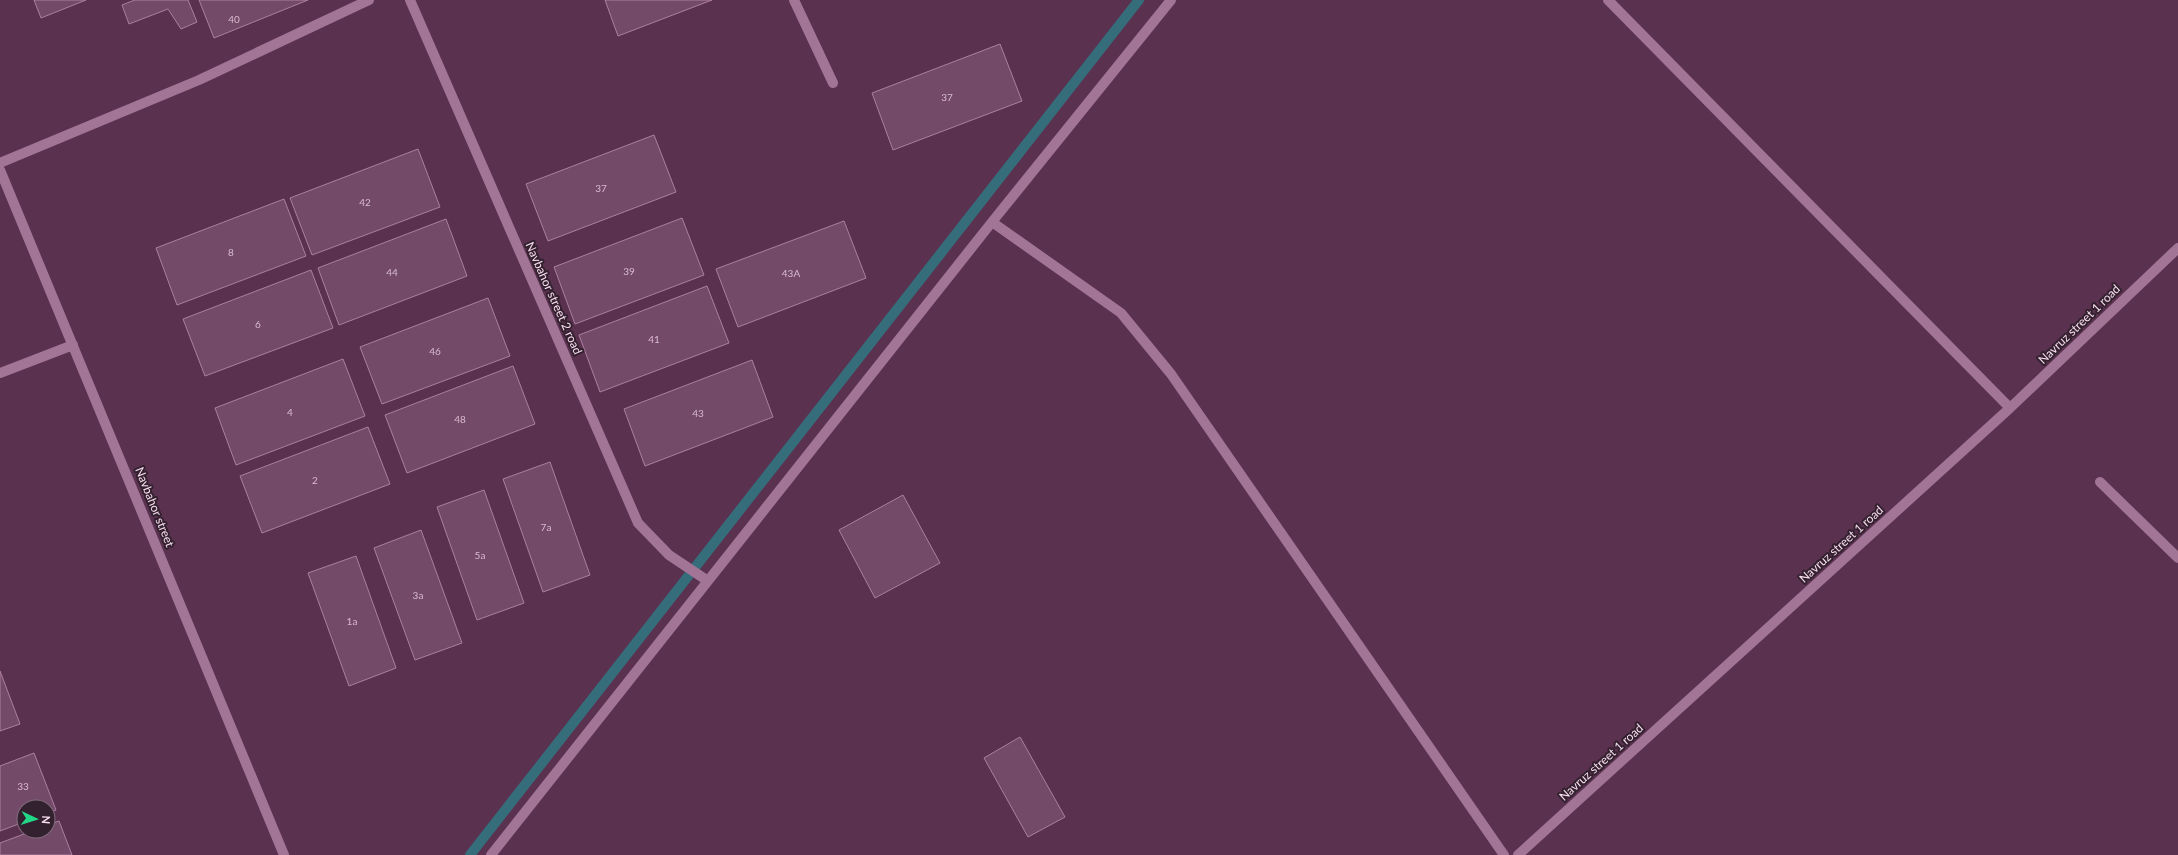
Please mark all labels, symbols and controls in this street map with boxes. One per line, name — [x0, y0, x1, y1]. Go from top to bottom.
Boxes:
house number: 40 — [228, 13, 240, 25]
house number: 37 — [941, 91, 953, 103]
house number: 37 — [595, 182, 607, 194]
house number: 42 — [359, 196, 371, 208]
street label: Navbahor street 2 road — [522, 239, 586, 357]
house number: 8 — [228, 246, 234, 258]
house number: 39 — [623, 265, 635, 277]
house number: 44 — [386, 266, 398, 278]
house number: 43A — [782, 267, 800, 279]
street label: Navruz street 1 road — [2035, 281, 2123, 367]
house number: 6 — [255, 318, 261, 330]
house number: 41 — [648, 333, 660, 345]
house number: 46 — [429, 345, 441, 357]
house number: 4 — [287, 406, 293, 418]
house number: 43 — [692, 407, 704, 419]
house number: 48 — [454, 413, 466, 425]
street label: Navbahor street — [132, 465, 178, 550]
house number: 2 — [312, 474, 318, 486]
street label: Navruz street 1 road — [1796, 502, 1886, 586]
house number: 7a — [541, 521, 551, 533]
house number: 5a — [475, 549, 485, 561]
house number: 3a — [413, 589, 423, 601]
house number: 1a — [347, 615, 357, 627]
street label: Navruz street 1 road — [1556, 720, 1646, 804]
house number: 33 — [17, 780, 29, 792]
north arrow — [16, 799, 56, 839]
text: N — [40, 815, 53, 824]

